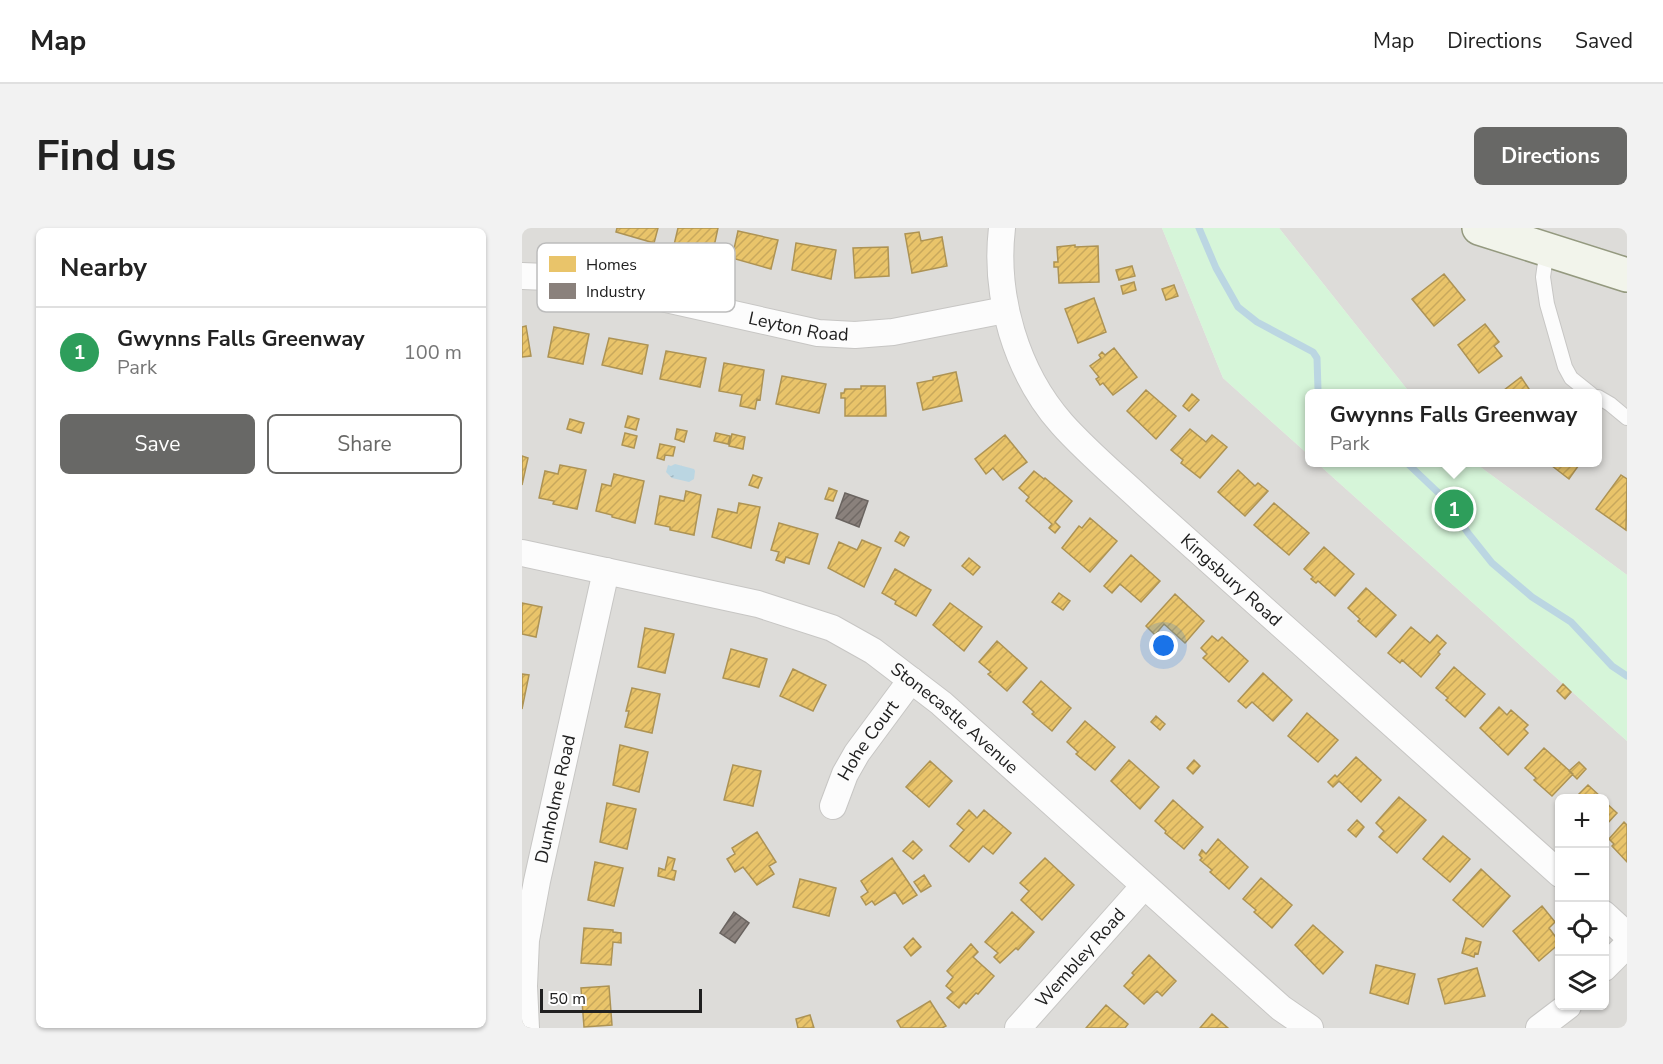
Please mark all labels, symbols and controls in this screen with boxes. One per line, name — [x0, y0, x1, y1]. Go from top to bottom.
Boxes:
text: Map — [30, 22, 86, 60]
text: Map — [1373, 27, 1414, 55]
text: Directions — [1447, 27, 1542, 55]
text: Saved — [1575, 27, 1633, 55]
button: Directions — [1474, 127, 1627, 185]
text: Find us — [36, 128, 176, 185]
legend — [537, 243, 735, 312]
text: Nearby — [60, 250, 147, 285]
text: Homes — [586, 254, 637, 276]
text: Industry — [586, 281, 646, 303]
street label: Leyton Road — [746, 306, 849, 347]
text: Gwynns Falls Greenway — [117, 324, 365, 354]
text: 1 — [74, 339, 86, 366]
text: 100 m — [404, 339, 462, 366]
text: Park — [117, 354, 157, 381]
popup — [1305, 389, 1602, 467]
text: Gwynns Falls Greenway — [1330, 400, 1577, 430]
button: Save — [60, 414, 255, 474]
button: Share — [267, 414, 462, 474]
text: Park — [1330, 430, 1370, 457]
pin: 1 — [1434, 486, 1474, 532]
street label: Kingsbury Road — [1175, 528, 1287, 632]
your location — [1149, 631, 1178, 660]
street label: Stonecastle Avenue — [886, 657, 1024, 779]
street label: Hohe Court — [832, 695, 905, 785]
street label: Dunholme Road — [529, 733, 581, 866]
map controls — [1555, 794, 1609, 1010]
button: + — [1555, 794, 1609, 848]
button: − — [1555, 848, 1609, 902]
button: locate — [1555, 902, 1609, 956]
street label: Wembley Road — [1030, 903, 1131, 1012]
button: layers — [1555, 956, 1609, 1010]
scale bar — [540, 986, 702, 1014]
text: 50 m — [549, 988, 586, 1010]

